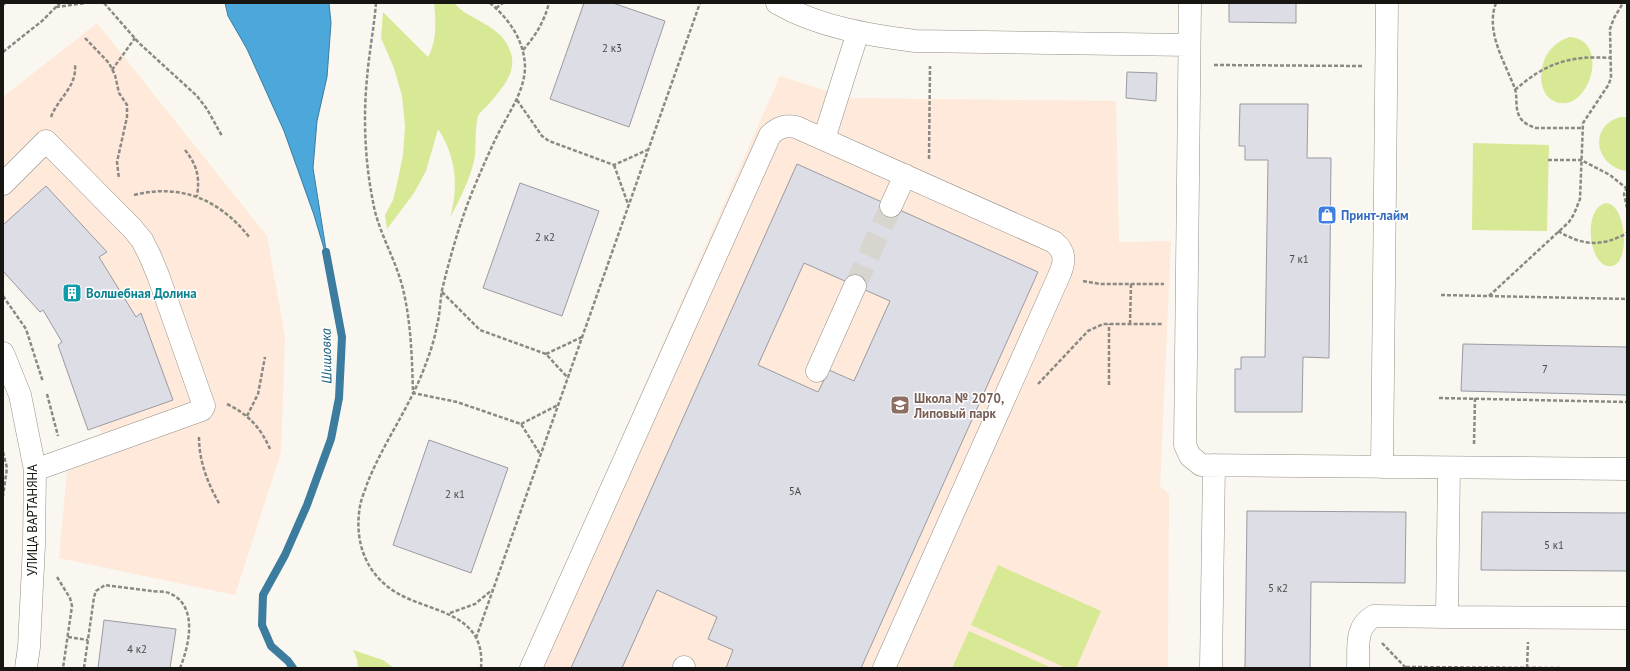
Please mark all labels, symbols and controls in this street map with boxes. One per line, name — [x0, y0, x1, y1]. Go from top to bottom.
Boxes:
house number: 2 к3 — [602, 41, 622, 55]
shop icon: Принт-лайм — [1316, 204, 1338, 226]
place label: Принт-лайм — [1341, 207, 1409, 224]
house number: 2 к2 — [535, 230, 555, 244]
house number: 7 к1 — [1289, 252, 1309, 266]
building icon: Волшебная Долина — [61, 282, 83, 304]
place label: Волшебная Долина — [86, 285, 197, 302]
water label: Шишовка — [317, 328, 335, 384]
house number: 7 — [1542, 362, 1548, 376]
place label: Школа № 2070, Липовый парк — [913, 390, 1004, 422]
school or university icon: Школа № 2070, Липовый парк — [889, 394, 911, 416]
street label: УЛИЦА ВАРТАНЯНА — [24, 464, 41, 576]
house number: 5А — [789, 484, 802, 498]
house number: 2 к1 — [445, 487, 465, 501]
house number: 5 к1 — [1544, 538, 1564, 552]
house number: 5 к2 — [1268, 581, 1288, 595]
house number: 4 к2 — [127, 642, 147, 656]

